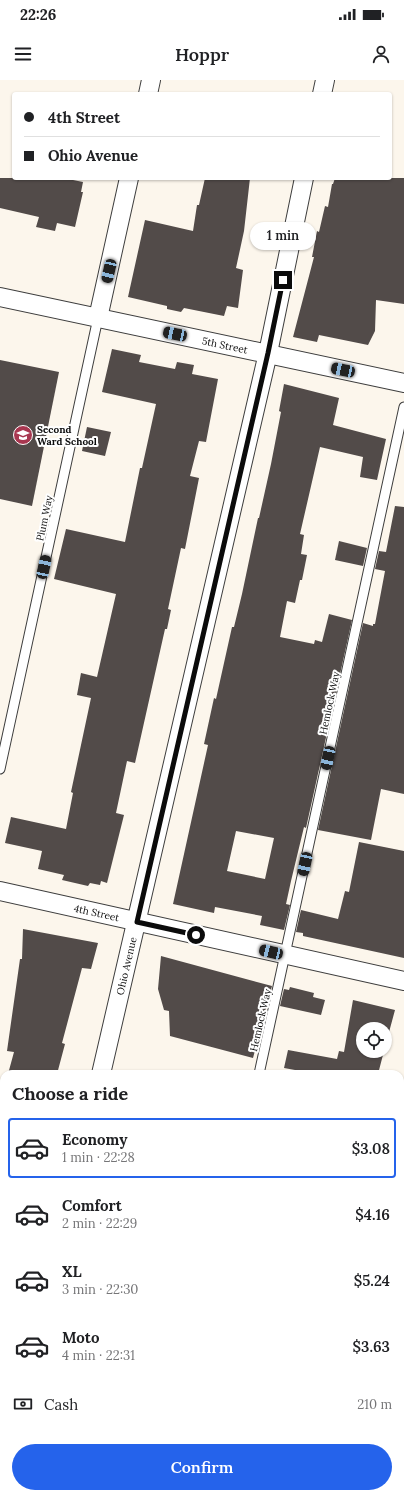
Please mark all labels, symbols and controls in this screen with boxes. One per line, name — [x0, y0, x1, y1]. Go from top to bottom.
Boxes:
text: 22:26 — [20, 5, 56, 24]
icon: menu — [12, 43, 34, 65]
text: Hoppr — [175, 43, 229, 66]
icon: person — [370, 43, 392, 65]
text: 4th Street — [48, 108, 120, 127]
text: Ohio Avenue — [48, 146, 138, 165]
callout: 1 min — [250, 222, 316, 250]
text: 1 min — [267, 227, 299, 244]
car — [100, 258, 118, 284]
route end — [274, 271, 292, 289]
car — [162, 326, 188, 342]
street label: 5th Street — [201, 334, 249, 357]
car — [330, 362, 356, 378]
place label: Second Ward School — [37, 423, 97, 448]
school or university icon: Second Ward School — [12, 424, 34, 446]
street label: Plum Way — [33, 493, 56, 542]
car — [36, 554, 52, 580]
street label: Hemlock Way — [317, 670, 343, 736]
car — [320, 745, 336, 771]
car — [297, 851, 313, 877]
street label: 4th Street — [72, 902, 121, 924]
route start — [187, 926, 205, 944]
street label: Ohio Avenue — [114, 935, 140, 996]
car — [258, 943, 284, 961]
street label: Hemlock Way — [247, 987, 274, 1053]
map controls — [356, 1022, 392, 1058]
button: locate — [356, 1022, 392, 1058]
text: Choose a ride — [12, 1082, 128, 1105]
icon: car — [14, 1130, 50, 1166]
text: Economy — [62, 1130, 127, 1149]
text: $3.08 — [352, 1139, 390, 1158]
text: 1 min · 22:28 — [62, 1149, 135, 1166]
icon: car — [14, 1196, 50, 1232]
text: Comfort — [62, 1196, 122, 1215]
text: $4.16 — [355, 1205, 390, 1224]
text: 2 min · 22:29 — [62, 1215, 137, 1232]
icon: car — [14, 1262, 50, 1298]
text: XL — [62, 1262, 82, 1281]
text: $5.24 — [354, 1271, 390, 1290]
text: 3 min · 22:30 — [62, 1281, 138, 1298]
icon: car — [14, 1328, 50, 1364]
text: Moto — [62, 1328, 99, 1347]
text: $3.63 — [353, 1337, 390, 1356]
text: 4 min · 22:31 — [62, 1347, 135, 1364]
icon: cash — [12, 1393, 34, 1415]
text: Cash — [44, 1395, 78, 1414]
text: 210 m — [357, 1396, 392, 1413]
button: Confirm — [12, 1444, 392, 1490]

